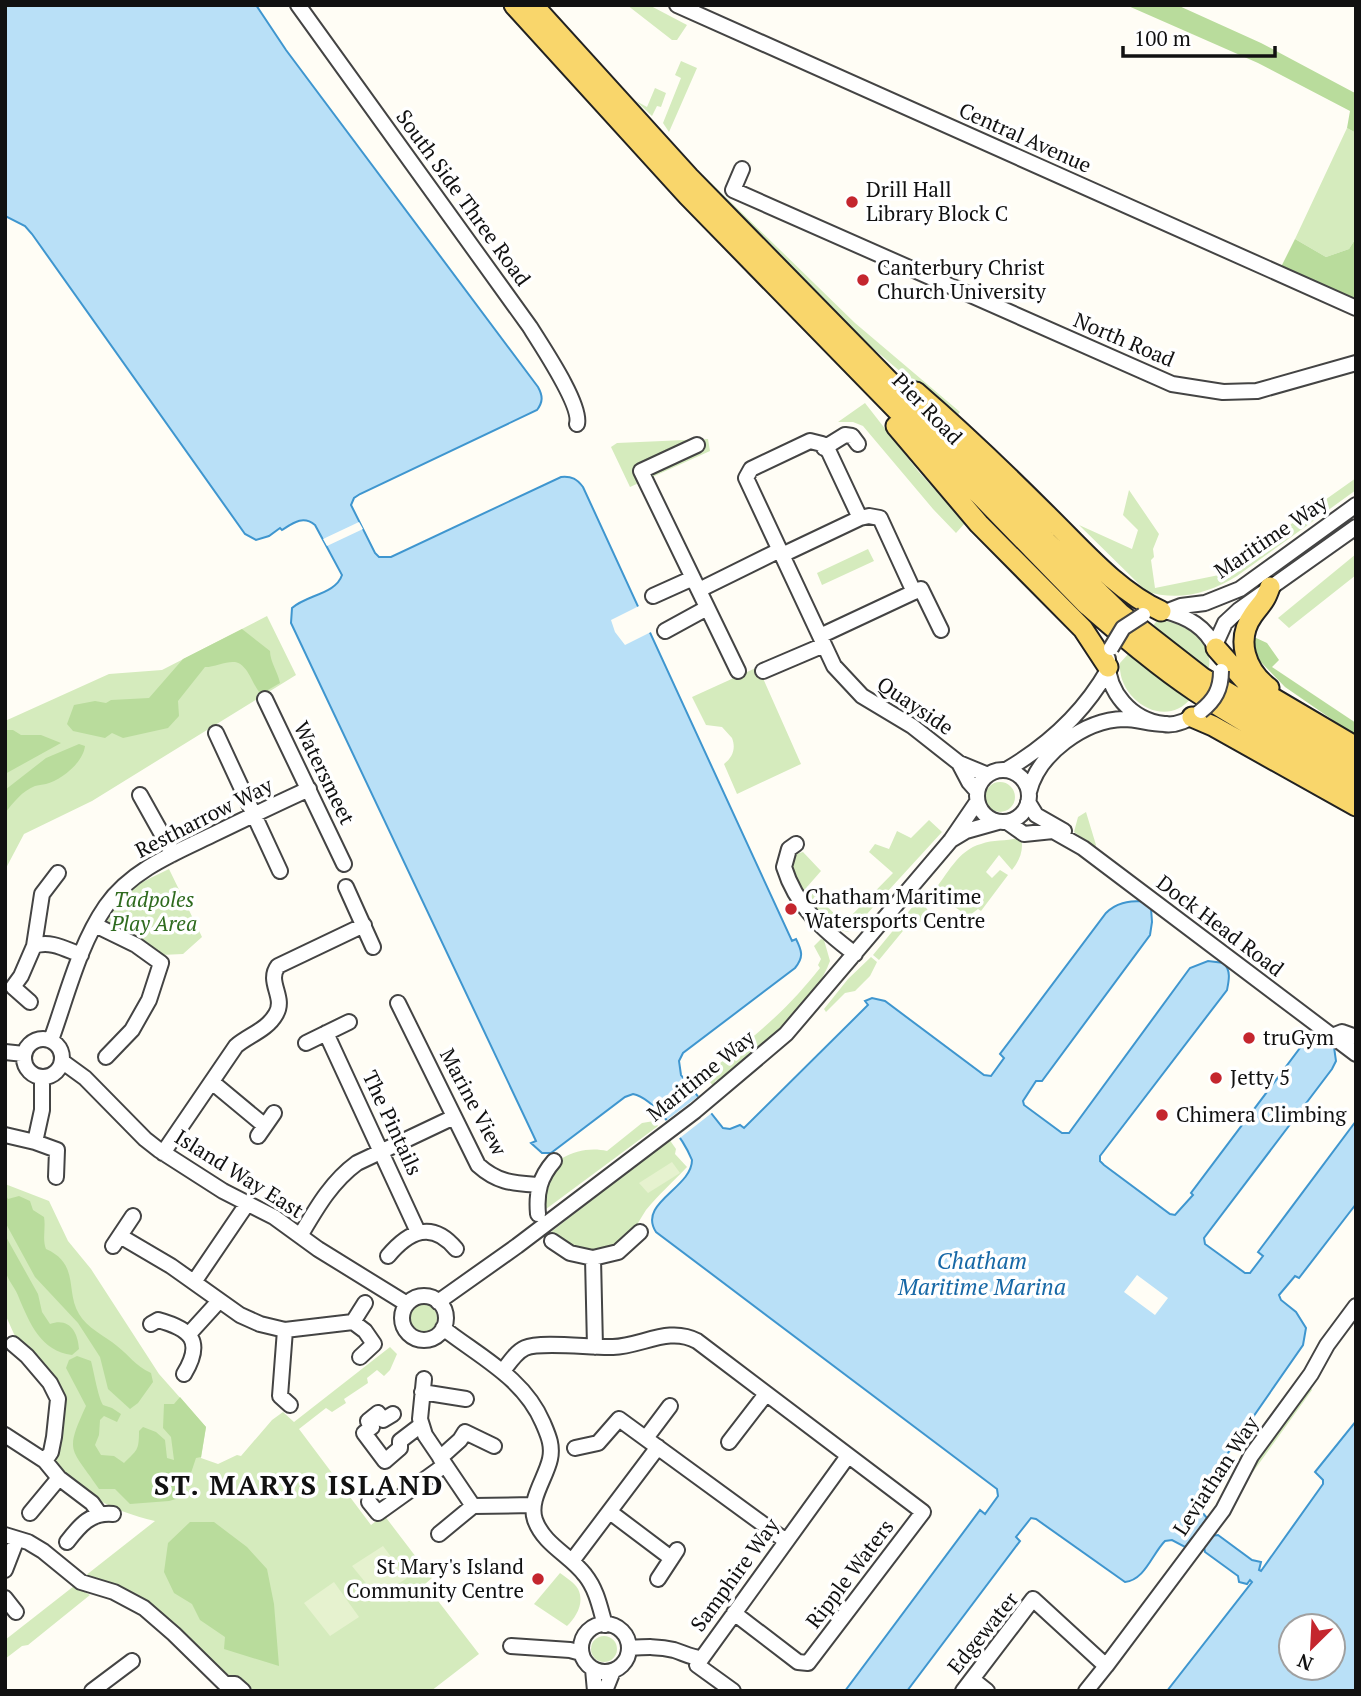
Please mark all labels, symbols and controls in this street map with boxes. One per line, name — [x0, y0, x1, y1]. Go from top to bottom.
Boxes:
scale bar — [1123, 14, 1275, 58]
text: 100 m — [1134, 24, 1191, 52]
street label: Central Avenue — [955, 95, 1096, 179]
street label: South Side Three Road — [390, 104, 537, 291]
place label: Drill Hall Library Block C — [866, 175, 1008, 227]
marker: Drill Hall Library Block C — [844, 194, 860, 210]
place label: Canterbury Christ Church University — [877, 253, 1046, 305]
marker: Canterbury Christ Church University — [855, 272, 871, 288]
street label: North Road — [1070, 305, 1179, 373]
street label: Pier Road — [887, 366, 969, 450]
street label: Maritime Way — [1208, 488, 1333, 584]
street label: Quayside — [872, 669, 959, 741]
street label: Watersmeet — [288, 716, 362, 829]
street label: Restharrow Way — [130, 770, 277, 864]
street label: Dock Head Road — [1151, 868, 1290, 982]
place label: Chatham Maritime Watersports Centre — [805, 882, 985, 934]
park label: Tadpoles Play Area — [110, 885, 197, 937]
marker: Chatham Maritime Watersports Centre — [783, 901, 799, 917]
street label: Maritime Way — [641, 1023, 760, 1127]
place label: truGym — [1263, 1023, 1334, 1051]
marker: truGym — [1241, 1030, 1257, 1046]
street label: Marine View — [434, 1043, 514, 1160]
place label: Jetty 5 — [1230, 1063, 1290, 1091]
street label: The Pintails — [356, 1066, 429, 1179]
marker: Jetty 5 — [1208, 1070, 1224, 1086]
place label: Chimera Climbing — [1176, 1100, 1347, 1128]
marker: Chimera Climbing — [1154, 1107, 1170, 1123]
street label: Island Way East — [170, 1122, 309, 1224]
water label: Chatham Maritime Marina — [897, 1245, 1066, 1302]
street label: Leviathan Way — [1166, 1410, 1264, 1541]
district label: ST. MARYS ISLAND — [154, 1466, 444, 1503]
street label: Samphire Way — [684, 1512, 785, 1637]
street label: Ripple Waters — [799, 1513, 899, 1634]
place label: St Mary's Island Community Centre — [346, 1552, 524, 1604]
marker: St Mary's Island Community Centre — [530, 1571, 546, 1587]
street label: Edgewater — [941, 1586, 1024, 1679]
north arrow — [1277, 1612, 1347, 1682]
text: N — [1293, 1648, 1317, 1677]

